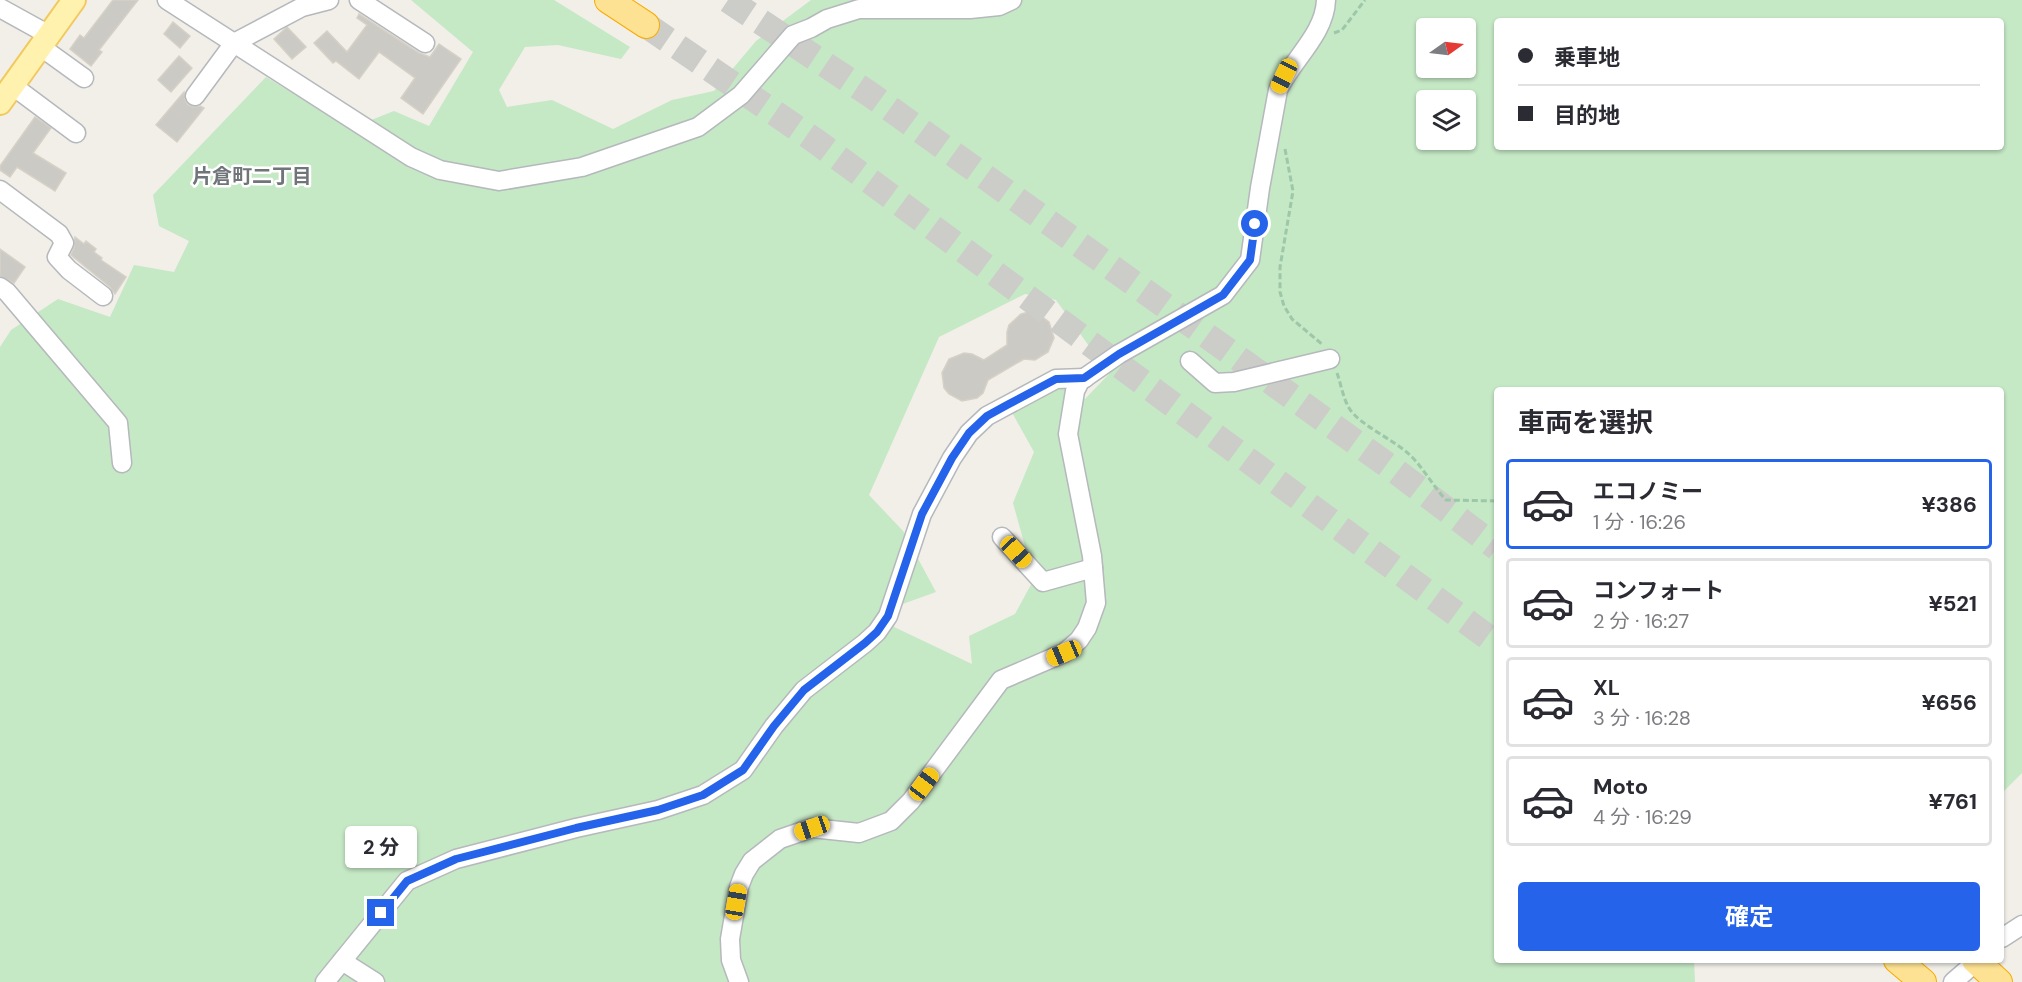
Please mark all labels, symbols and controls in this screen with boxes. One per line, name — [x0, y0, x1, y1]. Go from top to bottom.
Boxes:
north arrow — [1416, 18, 1476, 78]
map controls — [1416, 18, 1476, 150]
text: 乗車地 — [1554, 43, 1620, 72]
car — [1268, 56, 1300, 96]
button: layers — [1416, 90, 1476, 150]
text: 目的地 — [1554, 101, 1620, 130]
district label: 片倉町二丁目 — [192, 163, 312, 189]
route start — [1241, 210, 1268, 237]
text: 車両を選択 — [1518, 405, 1653, 440]
icon: car — [1521, 477, 1575, 531]
text: エコノミー — [1593, 477, 1703, 506]
text: ¥386 — [1922, 490, 1977, 519]
text: 1 分 · 16:26 — [1593, 509, 1686, 535]
car — [997, 533, 1035, 571]
icon: car — [1521, 576, 1575, 630]
text: コンフォート — [1593, 576, 1724, 605]
text: ¥521 — [1928, 589, 1977, 618]
text: 2 分 · 16:27 — [1593, 608, 1689, 634]
car — [1044, 638, 1084, 668]
text: XL — [1593, 673, 1620, 702]
icon: car — [1521, 675, 1575, 729]
text: ¥656 — [1922, 688, 1977, 717]
text: 3 分 · 16:28 — [1593, 705, 1691, 731]
car — [906, 764, 942, 804]
text: Moto — [1593, 772, 1648, 801]
icon: car — [1521, 774, 1575, 828]
text: ¥761 — [1929, 787, 1977, 816]
text: 4 分 · 16:29 — [1593, 804, 1692, 830]
car — [792, 814, 832, 842]
callout: 2 分 — [345, 826, 417, 868]
text: 2 分 — [363, 834, 399, 860]
button: 確定 — [1518, 882, 1980, 951]
car — [724, 883, 748, 921]
route end — [367, 899, 394, 926]

